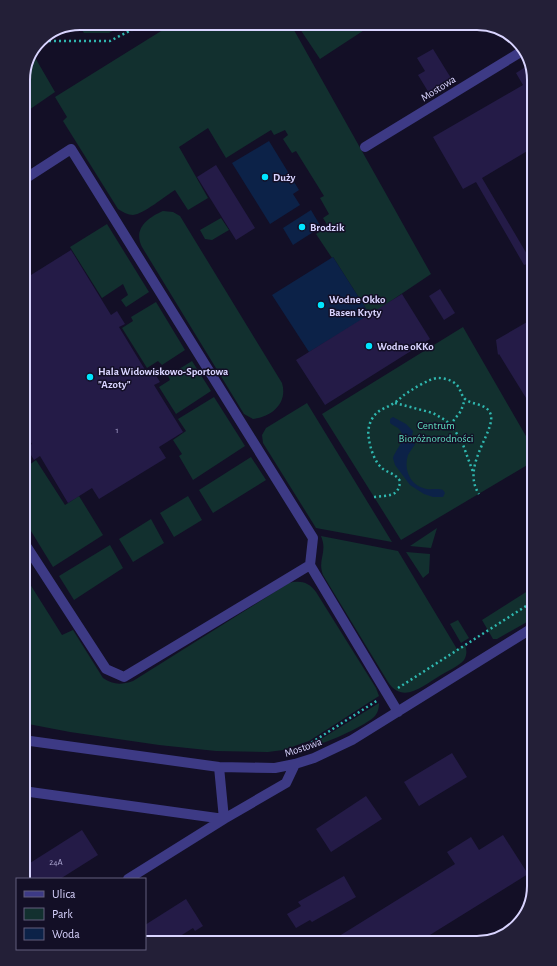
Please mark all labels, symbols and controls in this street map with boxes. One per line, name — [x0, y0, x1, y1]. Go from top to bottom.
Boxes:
street label: Mostowa — [419, 73, 458, 103]
marker: Duży — [260, 172, 270, 182]
place label: Duży — [273, 172, 296, 183]
marker: Brodzik — [297, 222, 307, 232]
place label: Brodzik — [310, 222, 345, 233]
place label: Wodne Okko Basen Kryty — [329, 294, 386, 318]
marker: Wodne Okko Basen Kryty — [316, 300, 326, 310]
marker: Wodne oKKo — [364, 341, 374, 351]
place label: Wodne oKKo — [377, 341, 434, 352]
place label: Hala Widowiskowo-Sportowa "Azoty" — [98, 366, 229, 390]
marker: Hala Widowiskowo-Sportowa "Azoty" — [85, 372, 95, 382]
park label: Centrum Bioróżnorodności — [399, 420, 473, 444]
house number: 1 — [115, 426, 119, 435]
street label: Mostowa — [283, 736, 323, 759]
house number: 24A — [49, 858, 63, 867]
legend — [16, 878, 146, 950]
text: Ulica — [52, 888, 76, 900]
text: Park — [52, 908, 73, 920]
text: Woda — [52, 928, 80, 940]

